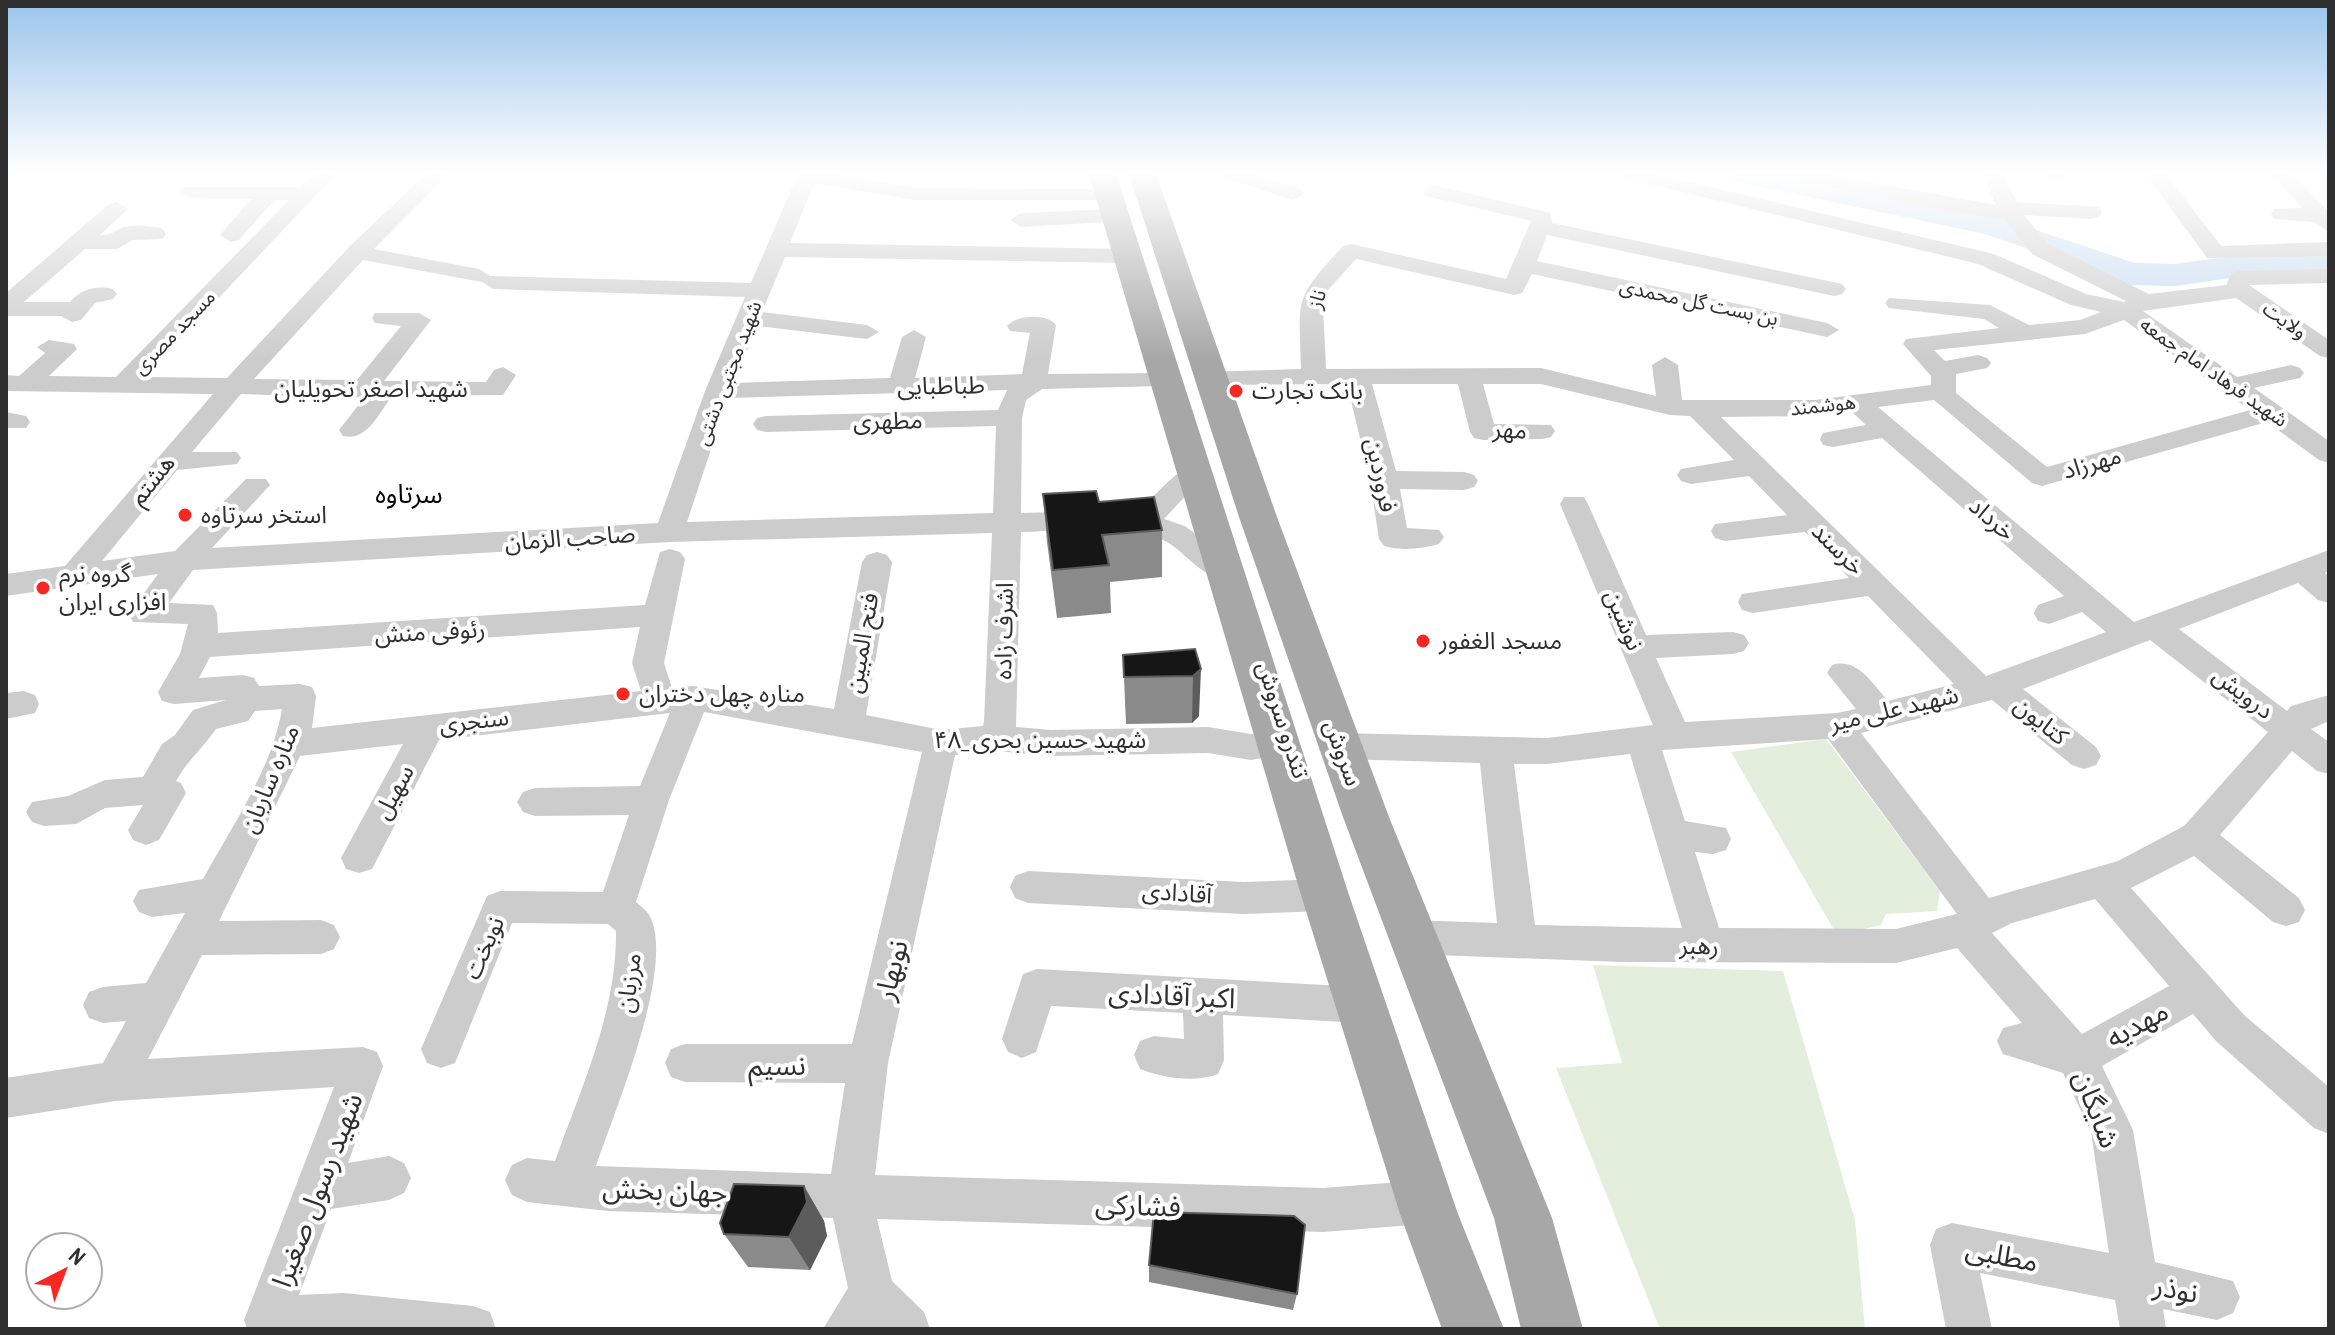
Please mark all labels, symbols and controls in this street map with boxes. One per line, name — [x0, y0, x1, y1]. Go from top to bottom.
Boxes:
street label: بن بست گل محمدی — [1617, 272, 1781, 331]
street label: مسجد مصری — [126, 283, 221, 380]
street label: ناز — [1301, 286, 1332, 313]
street label: ولایت — [2258, 295, 2313, 345]
street label: شهید مجتبی دشتی — [688, 297, 768, 449]
street label: شهید فرهاد امام جمعه — [2134, 310, 2294, 434]
street label: طباطبایی — [897, 368, 985, 402]
street label: شهید اصغر تحویلیان — [274, 372, 468, 404]
place label: بانک تجارت — [1252, 374, 1363, 406]
marker: بانک تجارت — [1227, 382, 1245, 400]
street label: هوشمند — [1789, 388, 1857, 421]
street label: مطهری — [853, 403, 923, 437]
street label: مهر — [1491, 412, 1528, 446]
street label: فروردین — [1359, 435, 1405, 515]
street label: مهرزاد — [2059, 438, 2125, 486]
street label: هشتم — [121, 447, 183, 513]
district label: سرتاوه — [375, 476, 443, 511]
street label: خرداد — [1963, 489, 2023, 547]
place label: استخر سرتاوه — [201, 498, 327, 530]
marker: استخر سرتاوه — [176, 506, 194, 524]
street label: خرسند — [1805, 515, 1872, 582]
street label: صاحب الزمان — [503, 516, 636, 558]
place label: گروه نرم افزاری ایران — [59, 557, 167, 617]
marker: گروه نرم افزاری ایران — [34, 579, 52, 597]
street label: اشرف زاده — [986, 582, 1020, 680]
street label: نوشین — [1598, 584, 1652, 655]
street label: فتح المبین — [836, 590, 888, 696]
street label: رئوفی منش — [374, 612, 486, 650]
place label: مسجد الغفور — [1438, 624, 1562, 656]
marker: مسجد الغفور — [1414, 632, 1432, 650]
street label: تندرو سروش — [1250, 657, 1318, 782]
street label: درویش — [2207, 659, 2281, 726]
place label: مناره چهل دختران — [639, 677, 805, 709]
street label: شهید علی میر — [1825, 678, 1962, 739]
marker: مناره چهل دختران — [614, 685, 632, 703]
street label: کتایون — [2008, 689, 2076, 752]
street label: سنجری — [437, 700, 511, 740]
street label: سروش — [1317, 715, 1371, 790]
street label: مناره ساربان — [232, 720, 306, 838]
street label: ۴۸_شهید حسین بحری — [934, 723, 1146, 755]
street label: سهیل — [365, 759, 421, 824]
street label: آقادادی — [1141, 874, 1214, 910]
street label: نوبخت — [455, 911, 511, 984]
street label: رهبر — [1678, 929, 1719, 961]
street label: نوبهار — [865, 936, 917, 1005]
street label: مرزبان — [608, 951, 648, 1015]
street label: اکبر آقادادی — [1107, 973, 1237, 1017]
street label: مهدیه — [2099, 991, 2175, 1057]
street label: نسیم — [748, 1046, 806, 1087]
street label: شایگان — [2065, 1065, 2129, 1153]
street label: شهید رسول صغیرا — [262, 1087, 372, 1293]
street label: جهان بخش — [602, 1169, 728, 1211]
street label: فشارکی — [1094, 1185, 1182, 1225]
street label: مطلبی — [1962, 1229, 2042, 1281]
north arrow — [24, 1231, 104, 1311]
text: N — [63, 1241, 92, 1272]
street label: نوذر — [2150, 1266, 2201, 1312]

